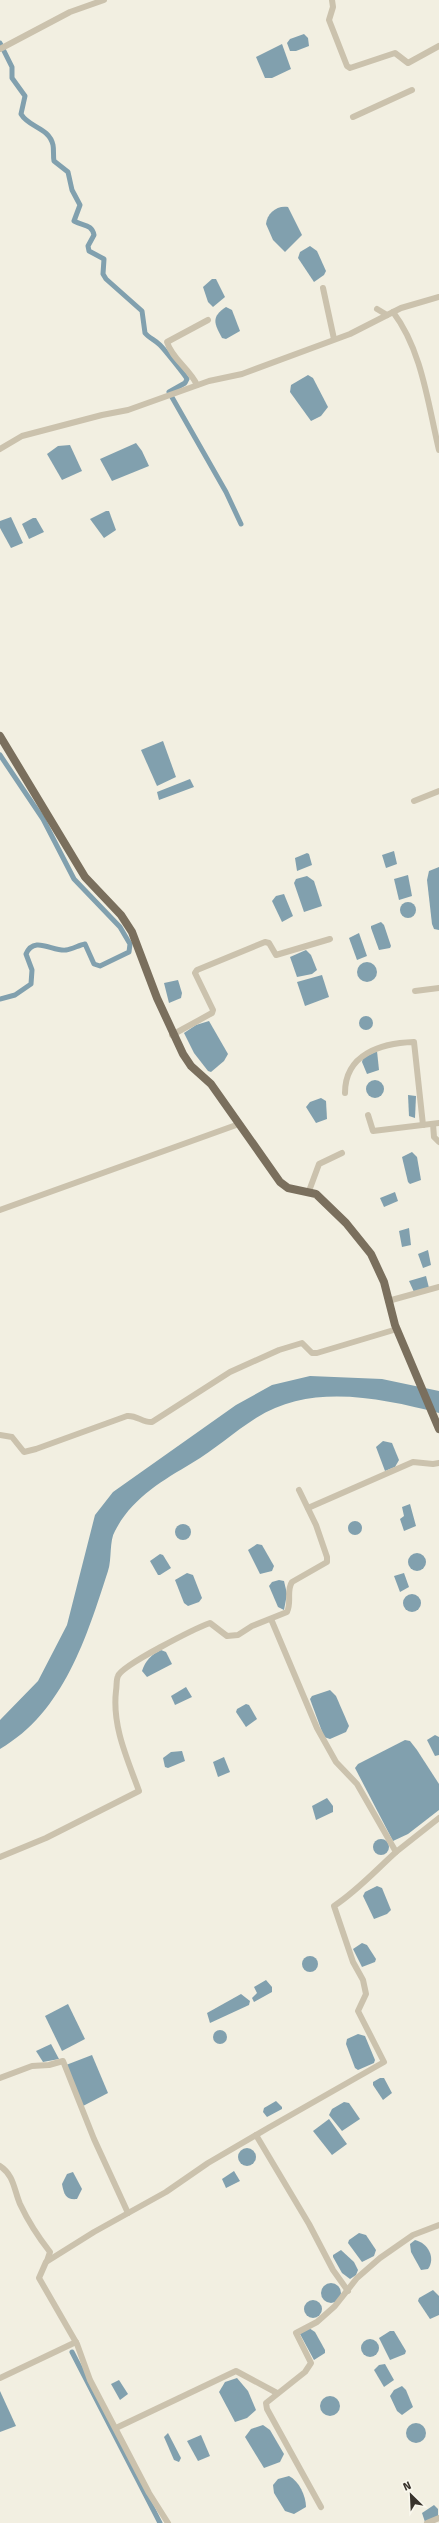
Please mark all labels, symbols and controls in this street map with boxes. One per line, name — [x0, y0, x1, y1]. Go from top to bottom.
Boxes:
north arrow — [391, 2475, 431, 2515]
text: N — [401, 2479, 413, 2494]

